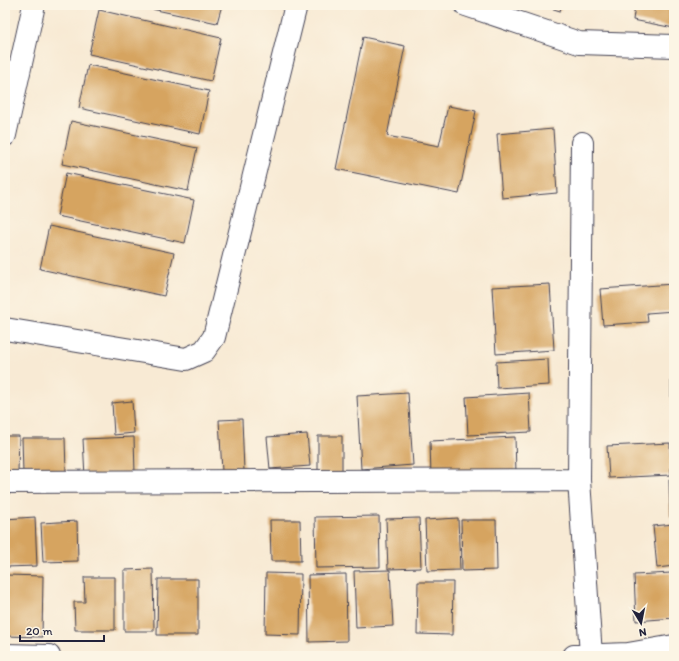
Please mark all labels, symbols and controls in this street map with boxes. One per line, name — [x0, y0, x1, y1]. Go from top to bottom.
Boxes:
north arrow — [621, 603, 661, 643]
scale bar — [20, 617, 104, 643]
text: 20 m — [26, 624, 53, 638]
text: N — [638, 625, 647, 639]

